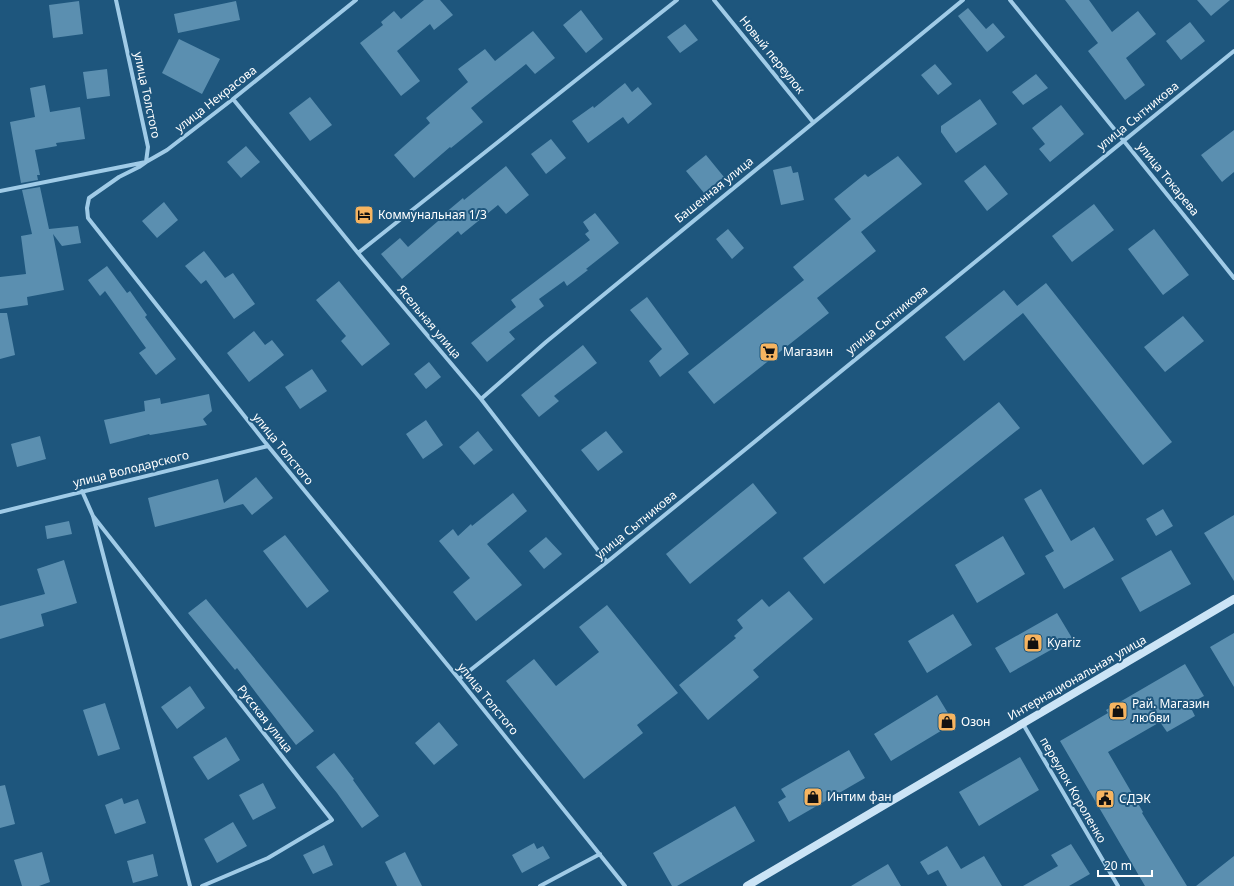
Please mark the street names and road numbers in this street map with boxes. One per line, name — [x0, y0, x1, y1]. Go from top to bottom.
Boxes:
street label: Новый переулок — [736, 12, 810, 98]
street label: улица Толстого — [130, 50, 165, 140]
street label: улица Некрасова — [171, 61, 260, 136]
street label: улица Сытникова — [1093, 77, 1182, 154]
street label: улица Токарева — [1133, 138, 1204, 219]
street label: Башенная улица — [671, 153, 757, 227]
street label: Ясельная улица — [393, 281, 465, 362]
street label: улица Сытникова — [842, 281, 931, 358]
street label: улица Толстого — [249, 409, 318, 488]
street label: улица Володарского — [71, 446, 191, 491]
street label: улица Сытникова — [591, 486, 680, 563]
street label: Интернациональная улица — [1004, 631, 1149, 724]
street label: улица Толстого — [454, 659, 523, 738]
street label: Русская улица — [234, 681, 297, 756]
street label: переулок Короленко — [1036, 734, 1111, 846]

